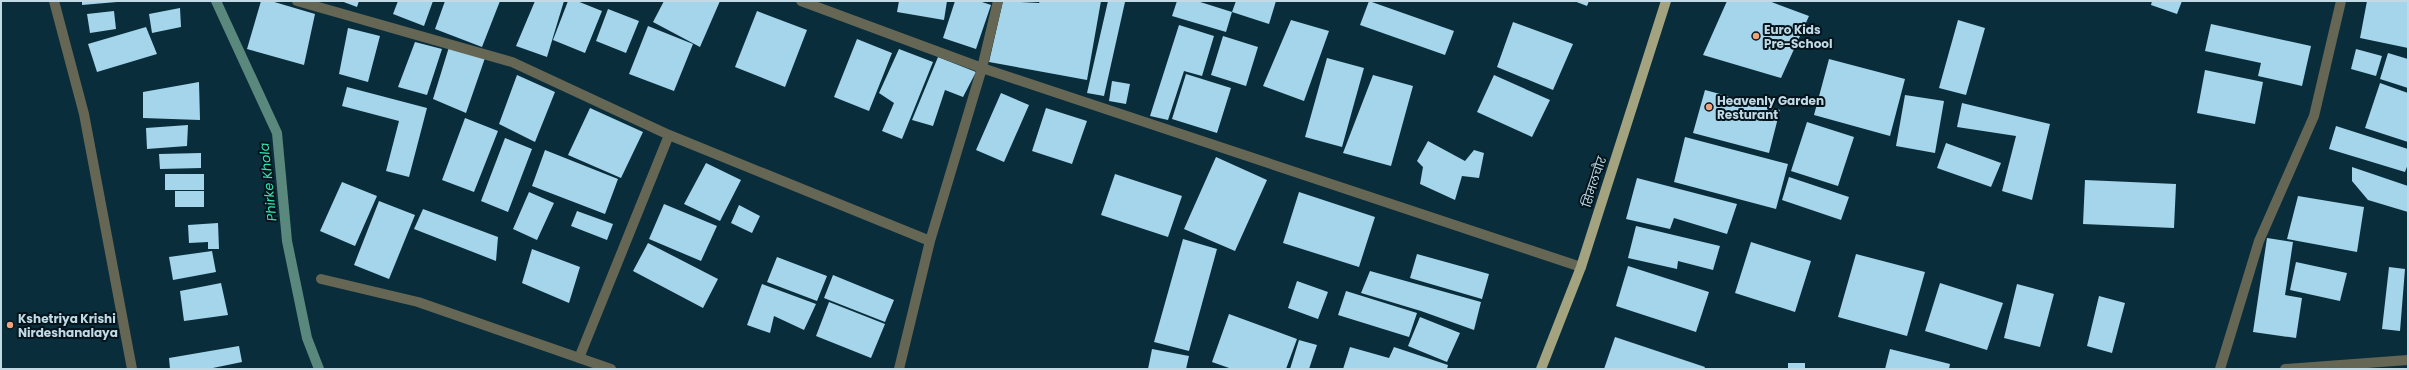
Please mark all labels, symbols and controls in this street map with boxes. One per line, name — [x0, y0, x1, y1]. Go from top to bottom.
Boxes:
place label: Euro Kids Pre-School — [1764, 21, 1833, 52]
marker: Euro Kids Pre-School — [1751, 31, 1761, 41]
place label: Heavenly Garden Resturant — [1717, 92, 1824, 123]
marker: Heavenly Garden Resturant — [1704, 102, 1714, 112]
water label: Phirke Khola — [254, 142, 282, 222]
street label: सिमलचौर — [1578, 154, 1610, 210]
place label: Kshetriya Krishi Nirdeshanalaya — [18, 310, 118, 341]
marker: Kshetriya Krishi Nirdeshanalaya — [5, 320, 15, 330]

